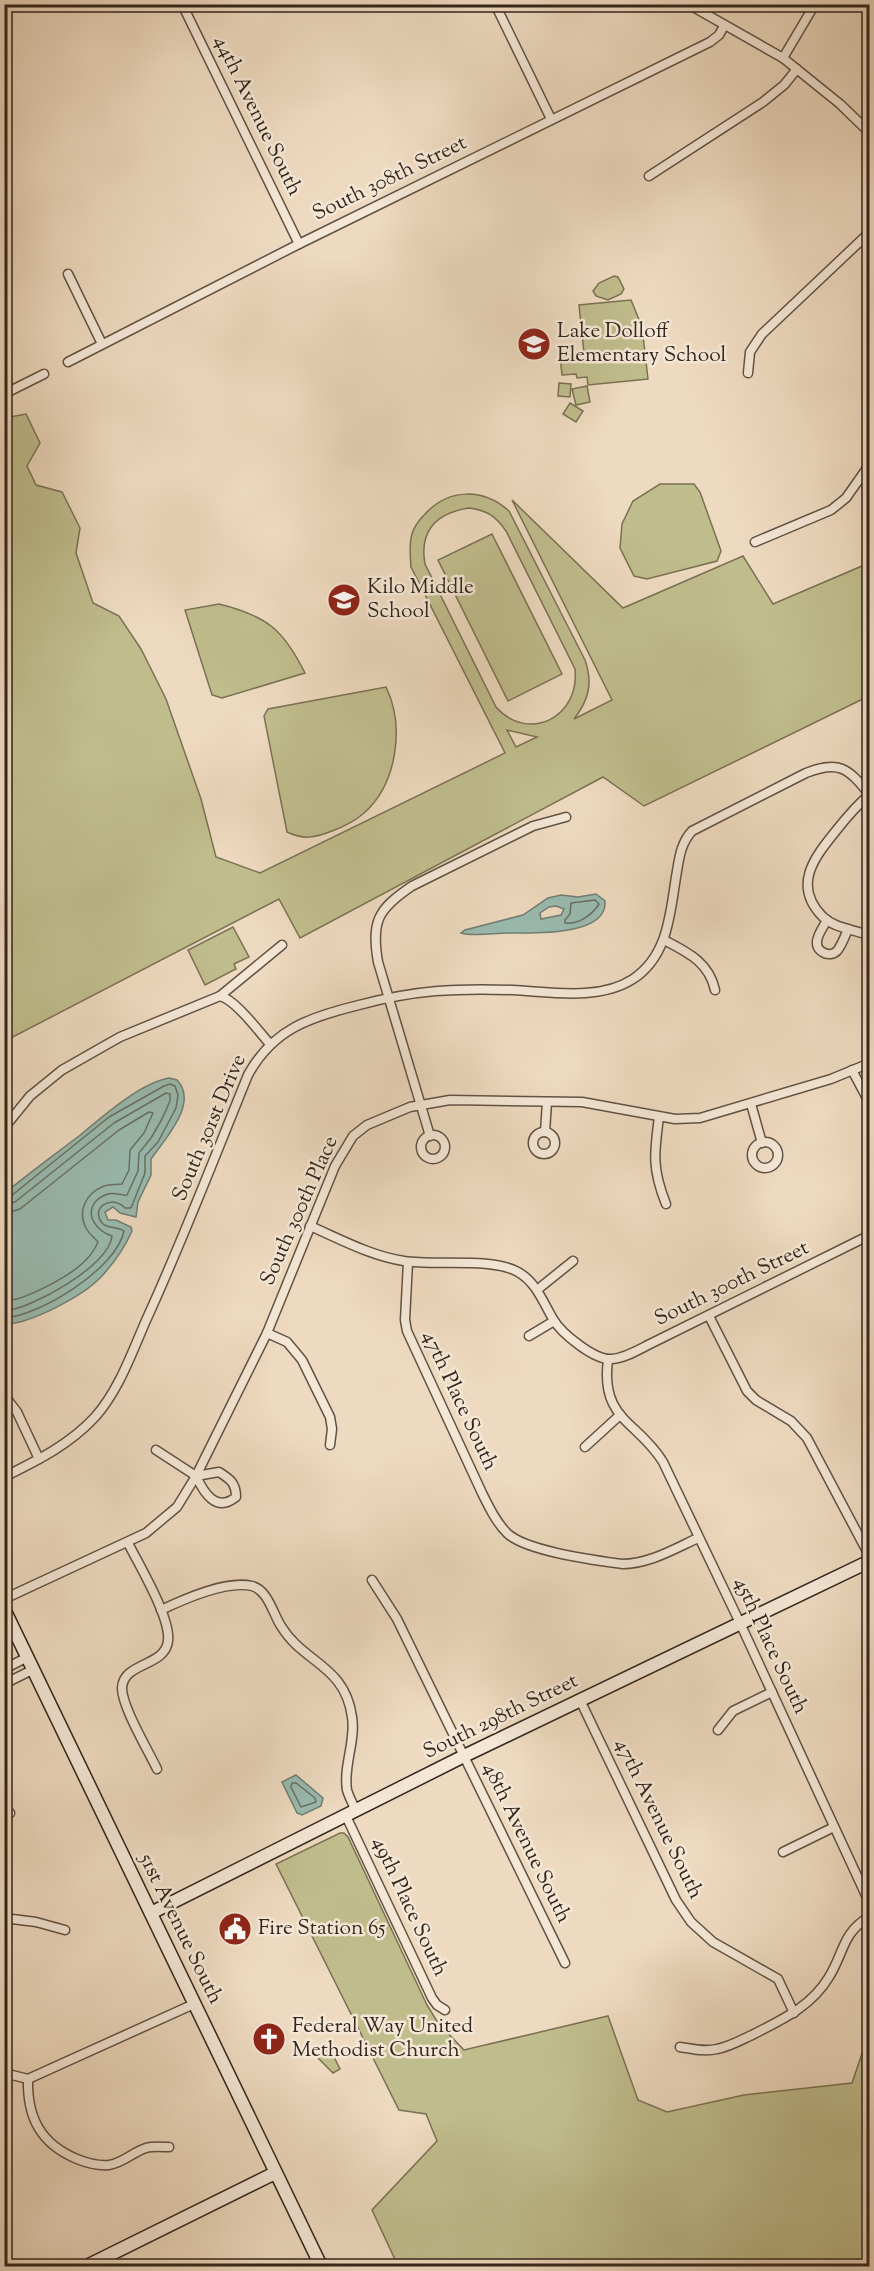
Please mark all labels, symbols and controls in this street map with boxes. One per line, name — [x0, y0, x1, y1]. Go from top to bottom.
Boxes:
street label: 44th Avenue South — [205, 31, 309, 201]
street label: South 308th Street — [308, 129, 472, 229]
place label: Lake Dolloff Elementary School — [557, 317, 727, 371]
school or university icon: Lake Dolloff Elementary School — [516, 326, 552, 362]
place label: Kilo Middle School — [367, 573, 474, 627]
school or university icon: Kilo Middle School — [326, 582, 362, 618]
street label: South 301st Drive — [166, 1050, 254, 1206]
street label: South 300th Place — [254, 1131, 346, 1291]
street label: South 300th Street — [650, 1234, 814, 1334]
street label: 47th Place South — [413, 1326, 505, 1476]
street label: 45th Place South — [725, 1573, 815, 1719]
street label: South 298th Street — [419, 1667, 583, 1767]
street label: 47th Avenue South — [606, 1734, 710, 1904]
street label: 48th Avenue South — [474, 1758, 578, 1928]
street label: 49th Place South — [364, 1832, 454, 1982]
street label: 51st Avenue South — [130, 1848, 230, 2009]
public building icon: Fire Station 65 — [217, 1911, 253, 1947]
place label: Fire Station 65 — [258, 1914, 386, 1944]
place label: Federal Way United Methodist Church — [292, 2012, 473, 2066]
church icon: Federal Way United Methodist Church — [251, 2021, 287, 2057]

